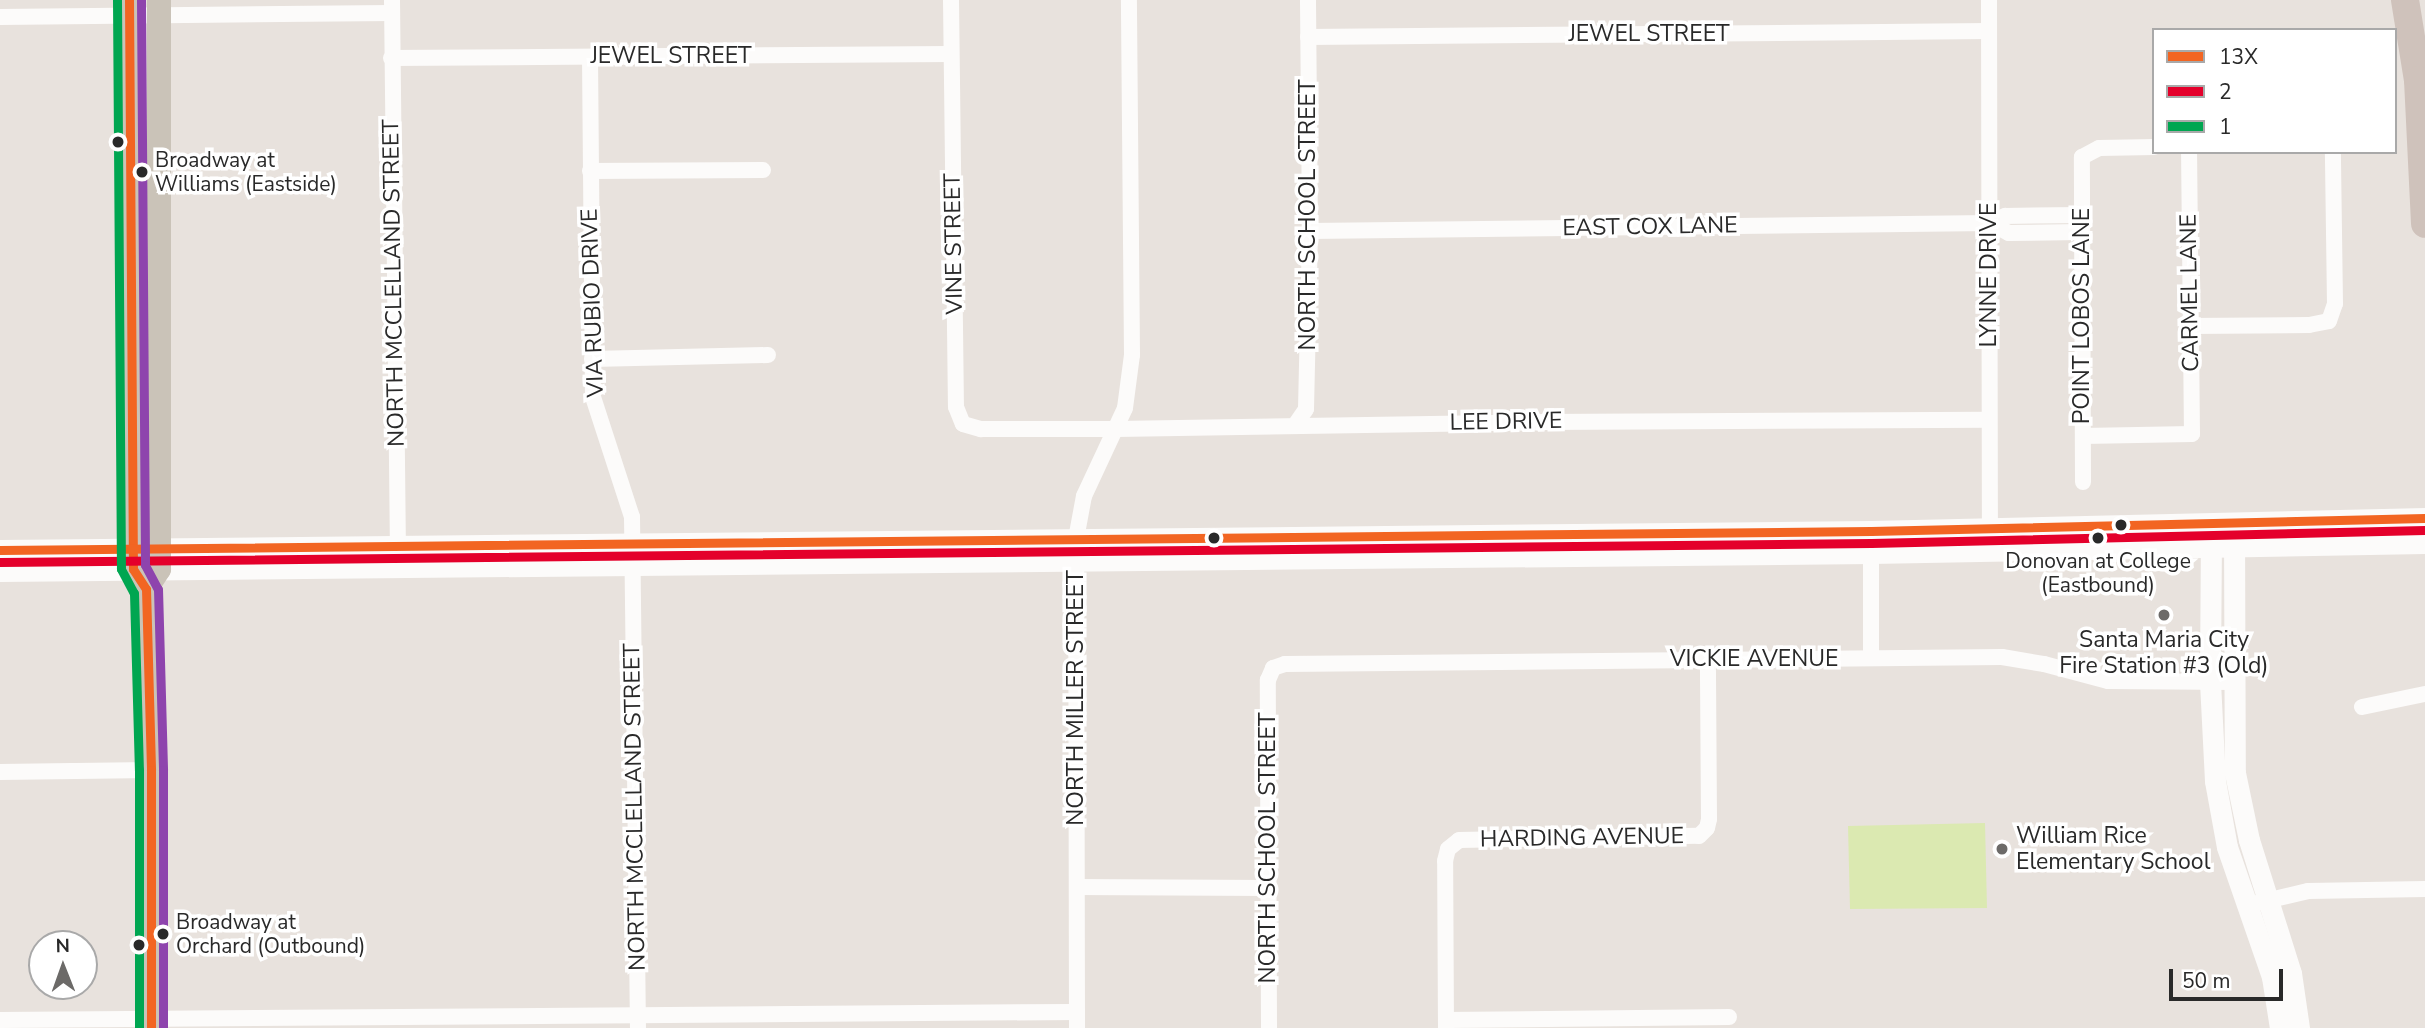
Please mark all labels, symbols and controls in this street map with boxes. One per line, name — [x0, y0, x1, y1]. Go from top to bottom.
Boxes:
street label: JEWEL STREET — [1568, 20, 1730, 48]
legend — [2152, 28, 2397, 154]
street label: JEWEL STREET — [590, 42, 752, 70]
text: 13X — [2219, 43, 2258, 71]
text: 2 — [2219, 78, 2232, 106]
street label: NORTH SCHOOL STREET — [1294, 79, 1322, 351]
text: 1 — [2219, 113, 2232, 141]
street label: NORTH MCCLELLAND STREET — [377, 119, 411, 447]
unlabelled marker — [111, 135, 125, 149]
place label: Broadway at Williams (Eastside) — [155, 147, 337, 197]
marker: Broadway at Williams (Eastside) — [135, 165, 149, 179]
street label: VINE STREET — [939, 173, 969, 315]
street label: LYNNE DRIVE — [1975, 203, 2003, 347]
street label: VIA RUBIO DRIVE — [576, 208, 610, 398]
street label: POINT LOBOS LANE — [2068, 208, 2096, 424]
street label: EAST COX LANE — [1562, 212, 1738, 242]
street label: CARMEL LANE — [2175, 214, 2205, 372]
street label: LEE DRIVE — [1449, 407, 1563, 437]
unlabelled marker — [2114, 518, 2128, 532]
unlabelled marker — [1207, 531, 1221, 545]
marker: Donovan at College (Eastbound) — [2091, 531, 2105, 545]
place label: Donovan at College (Eastbound) — [2005, 548, 2191, 598]
street label: NORTH MILLER STREET — [1062, 570, 1090, 826]
marker: Santa Maria City Fire Station #3 (Old) — [2156, 607, 2172, 623]
place label: Santa Maria City Fire Station #3 (Old) — [2059, 626, 2269, 680]
street label: NORTH MCCLELLAND STREET — [618, 643, 652, 971]
street label: VICKIE AVENUE — [1670, 645, 1838, 673]
street label: NORTH SCHOOL STREET — [1254, 712, 1282, 984]
street label: HARDING AVENUE — [1480, 822, 1684, 854]
place label: William Rice Elementary School — [2016, 822, 2210, 876]
marker: William Rice Elementary School — [1994, 841, 2010, 857]
place label: Broadway at Orchard (Outbound) — [176, 909, 366, 959]
marker: Broadway at Orchard (Outbound) — [156, 927, 170, 941]
north arrow — [28, 930, 98, 1000]
text: N — [55, 933, 70, 959]
unlabelled marker — [132, 938, 146, 952]
scale bar — [2173, 954, 2287, 998]
text: 50 m — [2182, 967, 2231, 995]

